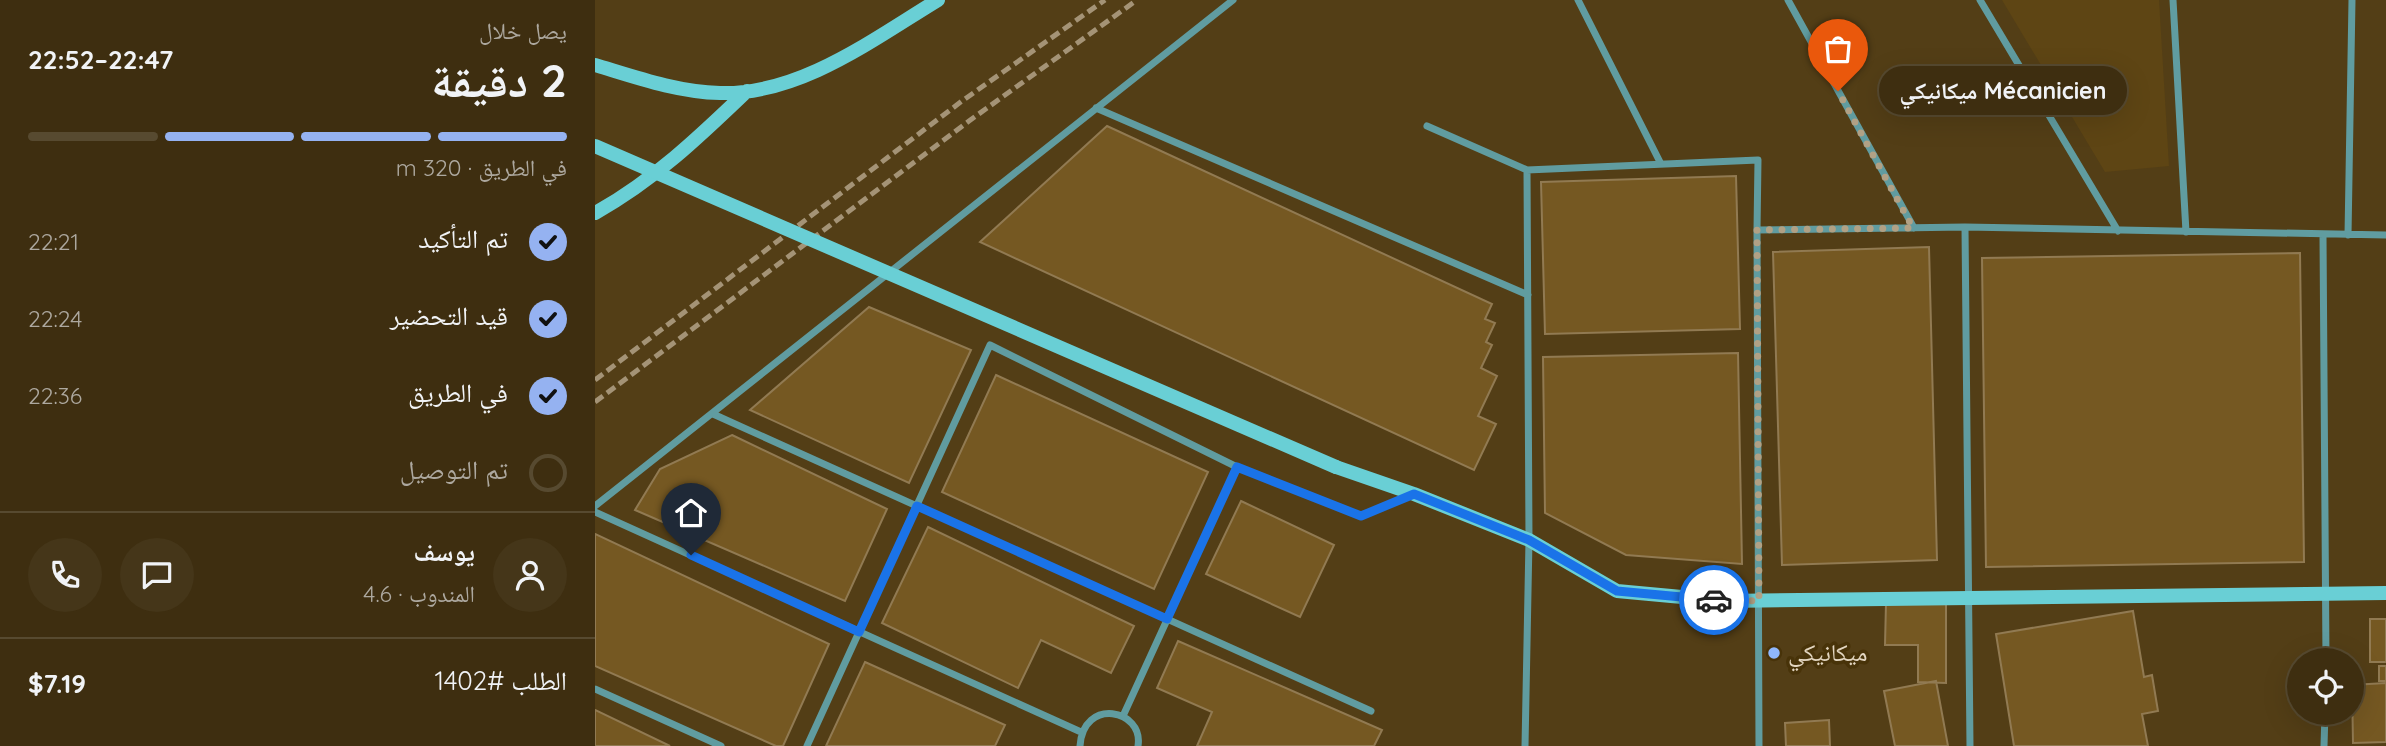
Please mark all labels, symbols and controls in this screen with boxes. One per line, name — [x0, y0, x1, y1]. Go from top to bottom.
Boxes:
text: يصل خلال — [479, 16, 567, 45]
pin — [1808, 19, 1868, 91]
icon: bag — [1819, 30, 1857, 68]
text: 22:47–22:52 — [28, 43, 173, 76]
text: 2 دقيقة — [431, 51, 567, 109]
callout: Mécanicien ميكانيكي — [1880, 66, 2129, 116]
text: Mécanicien ميكانيكي — [1900, 76, 2106, 105]
text: في الطريق · 320 m — [396, 153, 567, 182]
text: تم التأكيد — [418, 222, 508, 255]
icon: check — [529, 223, 567, 261]
text: 22:21 — [28, 227, 79, 256]
text: قيد التحضير — [390, 299, 508, 332]
icon: check — [529, 300, 567, 338]
text: 22:24 — [28, 304, 82, 333]
text: في الطريق — [408, 376, 508, 409]
icon: check — [529, 377, 567, 415]
text: 22:36 — [28, 381, 82, 410]
text: تم التوصيل — [400, 453, 508, 486]
pin — [661, 483, 721, 555]
icon: home — [672, 494, 710, 532]
text: يوسف — [414, 535, 475, 568]
button: phone — [28, 538, 102, 612]
button: chat — [120, 538, 194, 612]
button: person — [493, 538, 567, 612]
courier — [1679, 565, 1749, 635]
text: المندوب · 4.6 — [363, 579, 475, 608]
icon: car — [1695, 581, 1733, 619]
place label: ميكانيكي — [1788, 637, 1867, 672]
marker: ميكانيكي — [1766, 645, 1782, 661]
map controls — [2287, 648, 2364, 725]
button: locate — [2287, 648, 2364, 725]
text: الطلب #1402 — [434, 664, 567, 697]
text: $7.19 — [28, 667, 86, 700]

